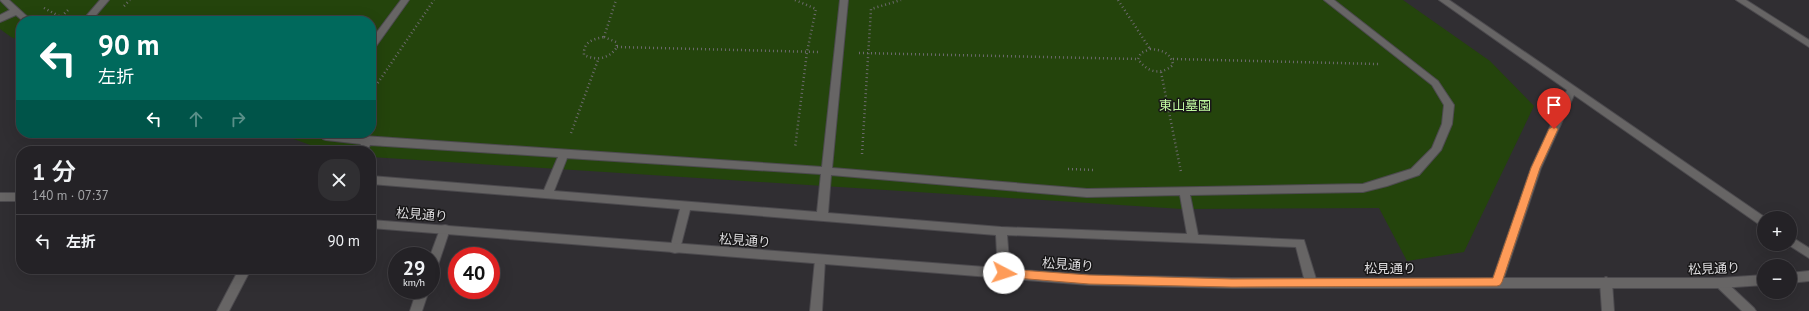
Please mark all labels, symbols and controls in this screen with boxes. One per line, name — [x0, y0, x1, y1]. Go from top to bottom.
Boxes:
text: 90 m — [98, 26, 159, 63]
icon: left — [32, 32, 84, 84]
text: 左折 — [98, 65, 134, 88]
pin — [1537, 88, 1571, 129]
icon: arrive — [1543, 94, 1565, 116]
park label: 東山墓園 — [1159, 97, 1211, 114]
icon: left — [143, 108, 165, 130]
icon: ahead — [185, 108, 207, 130]
icon: right — [227, 108, 249, 130]
text: 1 分 — [32, 156, 76, 187]
button: close — [318, 159, 360, 201]
text: 140 m · 07:37 — [32, 187, 109, 204]
street label: 松見通り — [395, 204, 449, 225]
map controls — [1757, 211, 1797, 299]
button: + — [1757, 211, 1797, 251]
icon: left — [32, 230, 54, 252]
street label: 松見通り — [718, 230, 772, 251]
text: 90 m — [327, 231, 360, 250]
text: 左折 — [66, 232, 96, 251]
speed limit sign: 40 — [448, 247, 500, 299]
position arrow — [983, 252, 1025, 294]
street label: 松見通り — [1041, 254, 1095, 275]
text: 29 — [403, 255, 425, 281]
street label: 松見通り — [1688, 259, 1740, 278]
button: − — [1757, 259, 1797, 299]
street label: 松見通り — [1364, 260, 1416, 277]
text: km/h — [403, 276, 425, 289]

